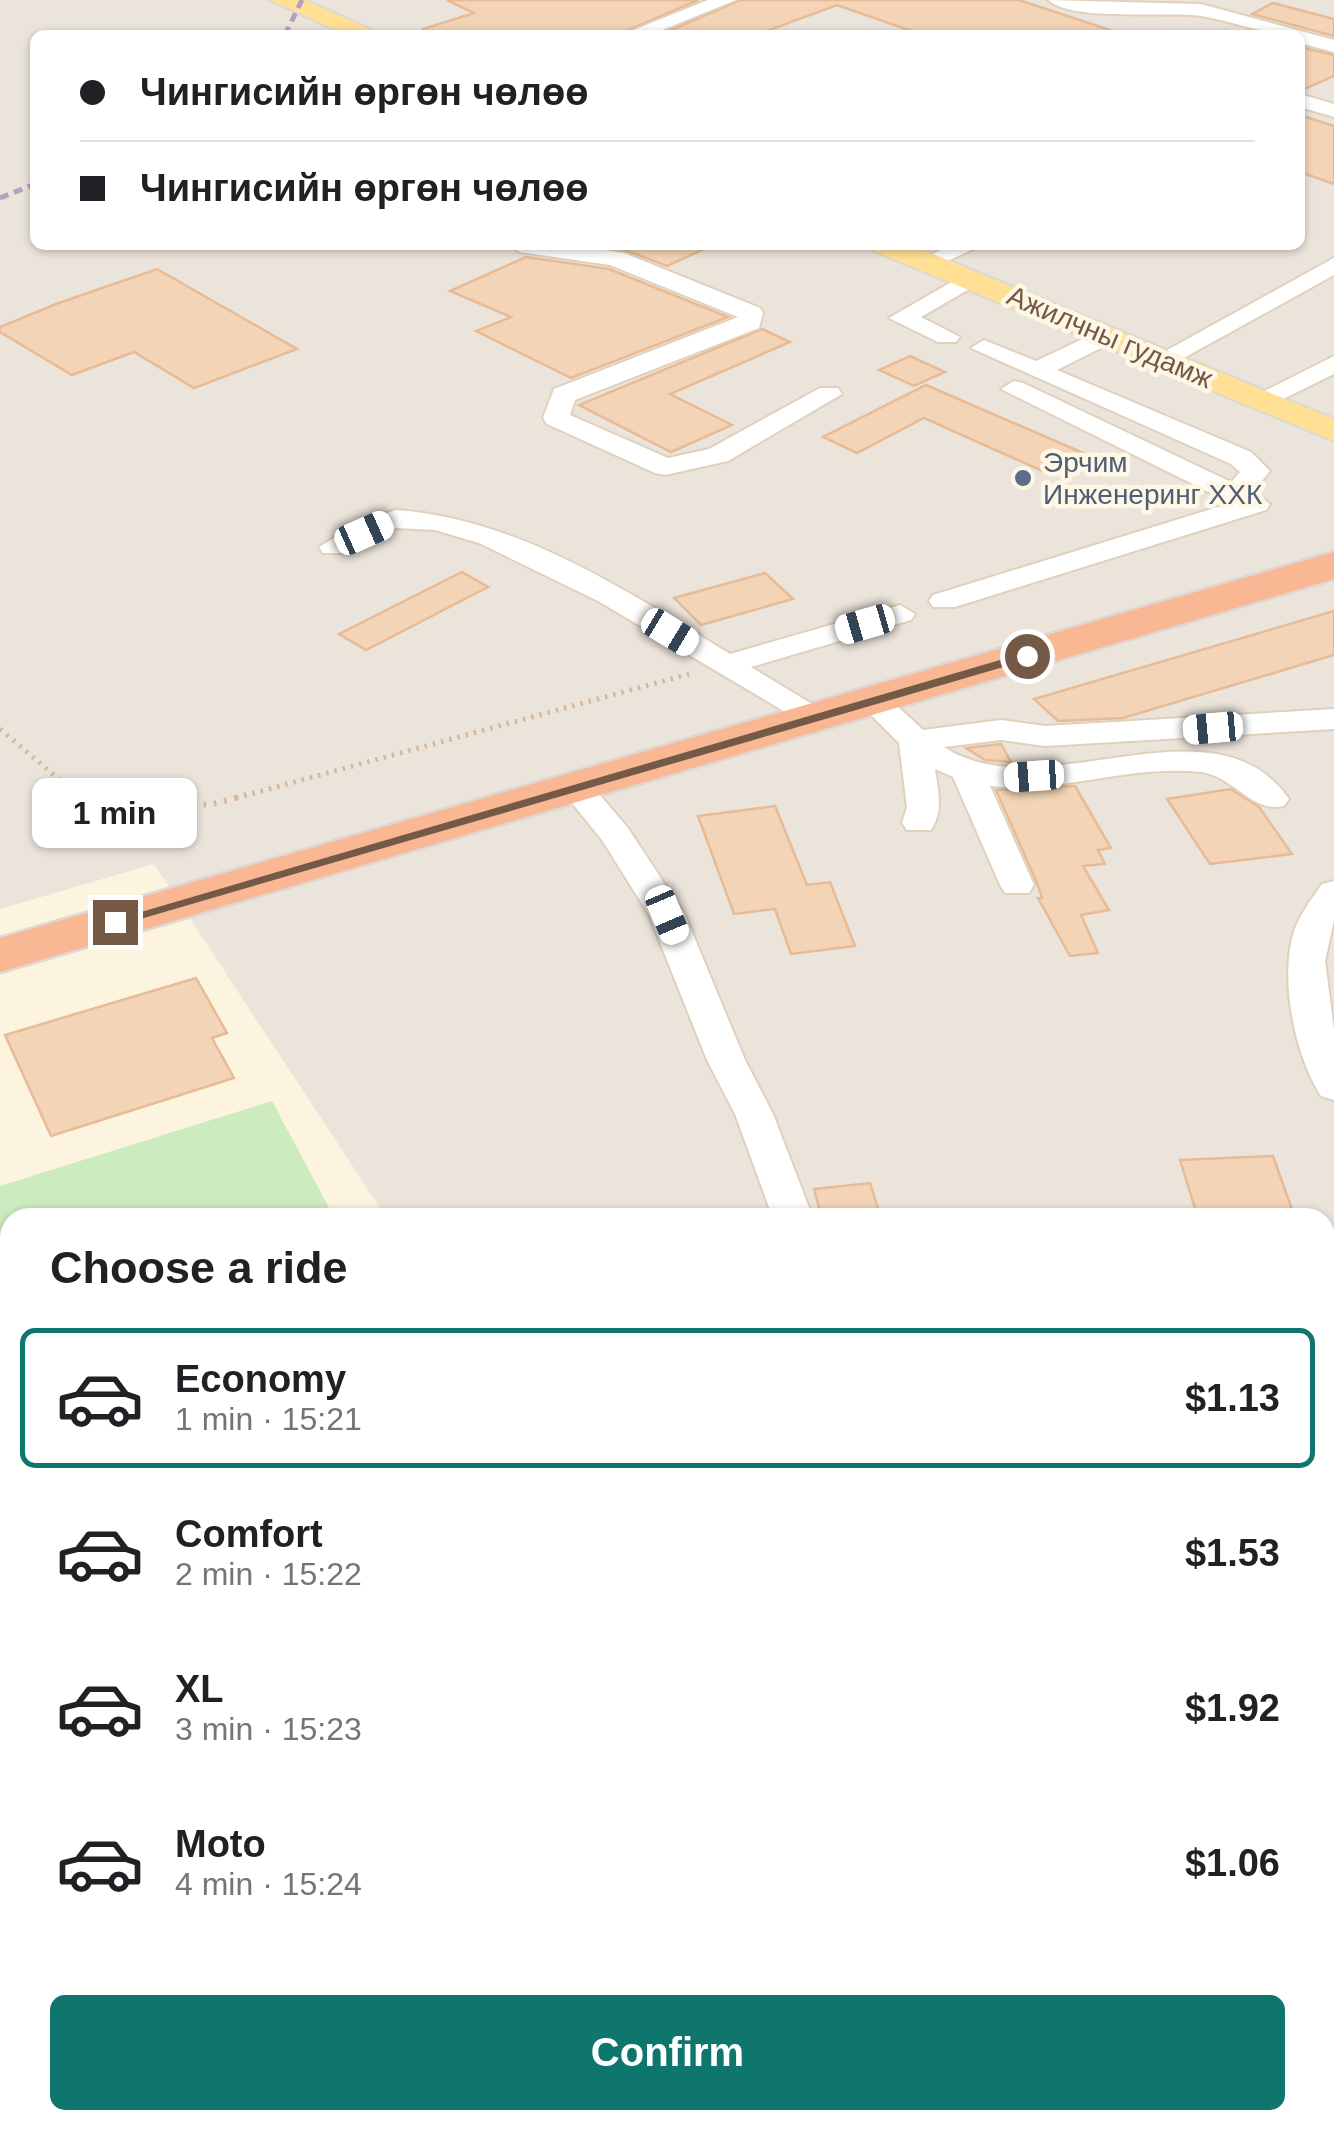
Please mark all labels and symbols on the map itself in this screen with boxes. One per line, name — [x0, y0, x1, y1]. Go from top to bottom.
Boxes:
street label: Ажилчны гудамж — [1003, 280, 1218, 394]
place label: Эрчим Инженеринг ХХК — [1043, 447, 1263, 510]
marker: Эрчим Инженеринг ХХК — [1012, 467, 1034, 489]
car — [330, 507, 398, 559]
car — [832, 601, 898, 647]
car — [637, 604, 703, 660]
route start — [1005, 634, 1050, 679]
car — [1182, 710, 1244, 746]
car — [1003, 759, 1065, 793]
callout: 1 min — [32, 777, 198, 847]
car — [641, 882, 693, 948]
route end — [93, 900, 138, 945]

